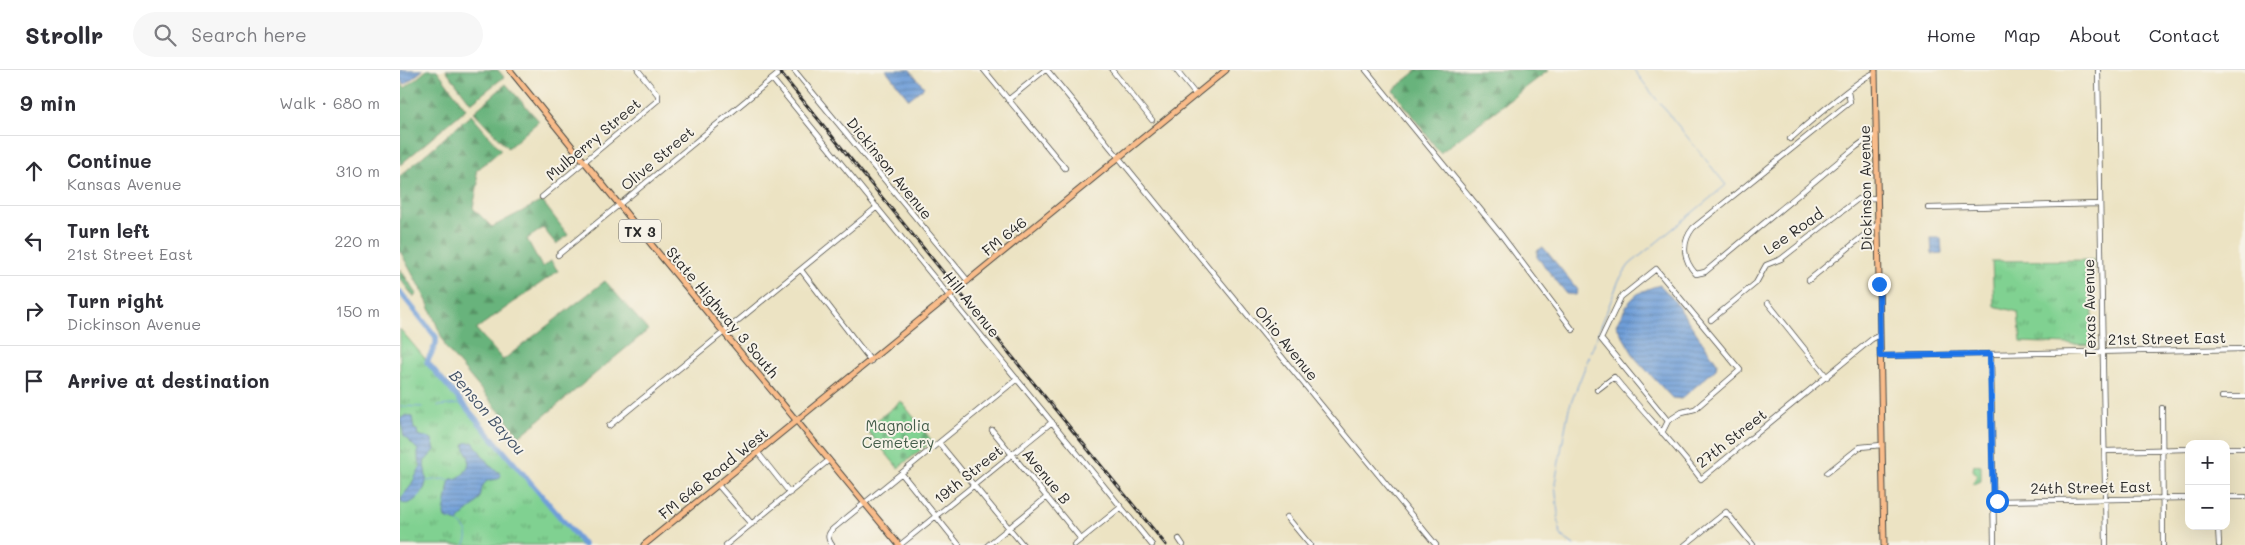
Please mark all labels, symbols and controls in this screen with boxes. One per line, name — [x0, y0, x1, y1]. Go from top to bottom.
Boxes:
search box — [133, 12, 483, 57]
text: Strollr — [25, 19, 103, 50]
icon: search — [151, 21, 179, 49]
text: Search here — [191, 22, 307, 47]
text: Home — [1927, 23, 1976, 47]
text: Map — [2004, 23, 2040, 47]
text: About — [2068, 23, 2121, 47]
text: Contact — [2149, 23, 2220, 47]
text: 9 min — [20, 89, 76, 116]
text: Walk · 680 m — [279, 92, 380, 113]
street label: Mulberry Street — [541, 93, 645, 185]
street label: Dickinson Avenue — [843, 113, 937, 223]
street label: Olive Street — [616, 121, 698, 195]
street label: Dickinson Avenue — [1854, 125, 1876, 251]
text: Continue — [67, 148, 152, 173]
icon: ahead — [20, 157, 48, 185]
text: 310 m — [336, 160, 380, 181]
text: Kansas Avenue — [67, 173, 182, 194]
street label: Lee Road — [1759, 203, 1827, 259]
street label: FM 646 — [977, 212, 1031, 260]
text: Turn left — [67, 218, 150, 243]
road number: TX 3 — [619, 220, 661, 242]
icon: left — [20, 227, 48, 255]
text: 220 m — [334, 230, 380, 251]
street label: State Highway 3 South — [662, 242, 784, 382]
text: 21st Street East — [67, 243, 193, 264]
street label: Texas Avenue — [2078, 259, 2100, 357]
street label: Hill Avenue — [939, 267, 1005, 341]
route end — [1868, 273, 1891, 296]
text: Turn right — [67, 288, 164, 313]
icon: right — [20, 297, 48, 325]
text: 150 m — [336, 300, 380, 321]
street label: Ohio Avenue — [1251, 302, 1323, 384]
text: Dickinson Avenue — [67, 313, 201, 334]
street label: 21st Street East — [2108, 327, 2226, 349]
water label: Benson Bayou — [445, 365, 531, 459]
icon: arrive — [20, 367, 48, 395]
text: Arrive at destination — [67, 368, 270, 393]
street label: 27th Street — [1692, 404, 1770, 472]
park label: Magnolia Cemetery — [862, 415, 934, 452]
street label: FM 646 Road West — [654, 423, 772, 523]
street label: 19th Street — [929, 440, 1007, 508]
map controls — [2185, 440, 2230, 530]
button: + — [2185, 440, 2230, 485]
street label: Avenue B — [1018, 444, 1076, 508]
street label: 24th Street East — [2030, 476, 2152, 498]
button: − — [2185, 485, 2230, 530]
route start — [1986, 490, 2009, 513]

